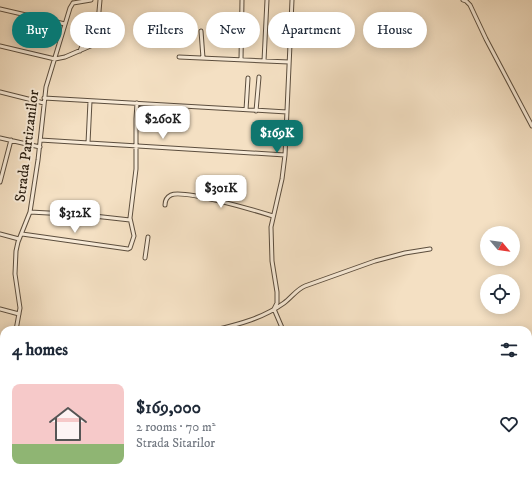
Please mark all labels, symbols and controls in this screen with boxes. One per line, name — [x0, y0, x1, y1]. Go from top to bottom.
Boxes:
chip: Buy — [12, 12, 62, 48]
chip: Rent — [70, 12, 125, 48]
chip: Filters — [133, 12, 198, 48]
chip: New — [206, 12, 260, 48]
chip: Apartment — [268, 12, 355, 48]
chip: House — [363, 12, 427, 48]
street label: Strada Partizanilor — [11, 88, 43, 203]
pin: $260K — [135, 106, 191, 140]
text: $260K — [145, 111, 181, 127]
pin: $169K — [249, 120, 305, 154]
text: $169K — [260, 125, 294, 141]
pin: $301K — [193, 175, 249, 209]
text: $301K — [205, 180, 237, 196]
pin: $312K — [47, 200, 103, 234]
text: $312K — [59, 205, 91, 221]
north arrow — [480, 226, 520, 266]
map controls — [480, 226, 520, 314]
button: locate — [480, 274, 520, 314]
text: 4 homes — [12, 339, 68, 361]
icon: filters — [498, 339, 520, 361]
text: $169,000 — [136, 397, 201, 419]
icon: home — [44, 400, 92, 448]
icon: heart — [498, 413, 520, 435]
text: 2 rooms · 70 m² — [136, 419, 216, 435]
text: Strada Sitarilor — [136, 435, 215, 451]

